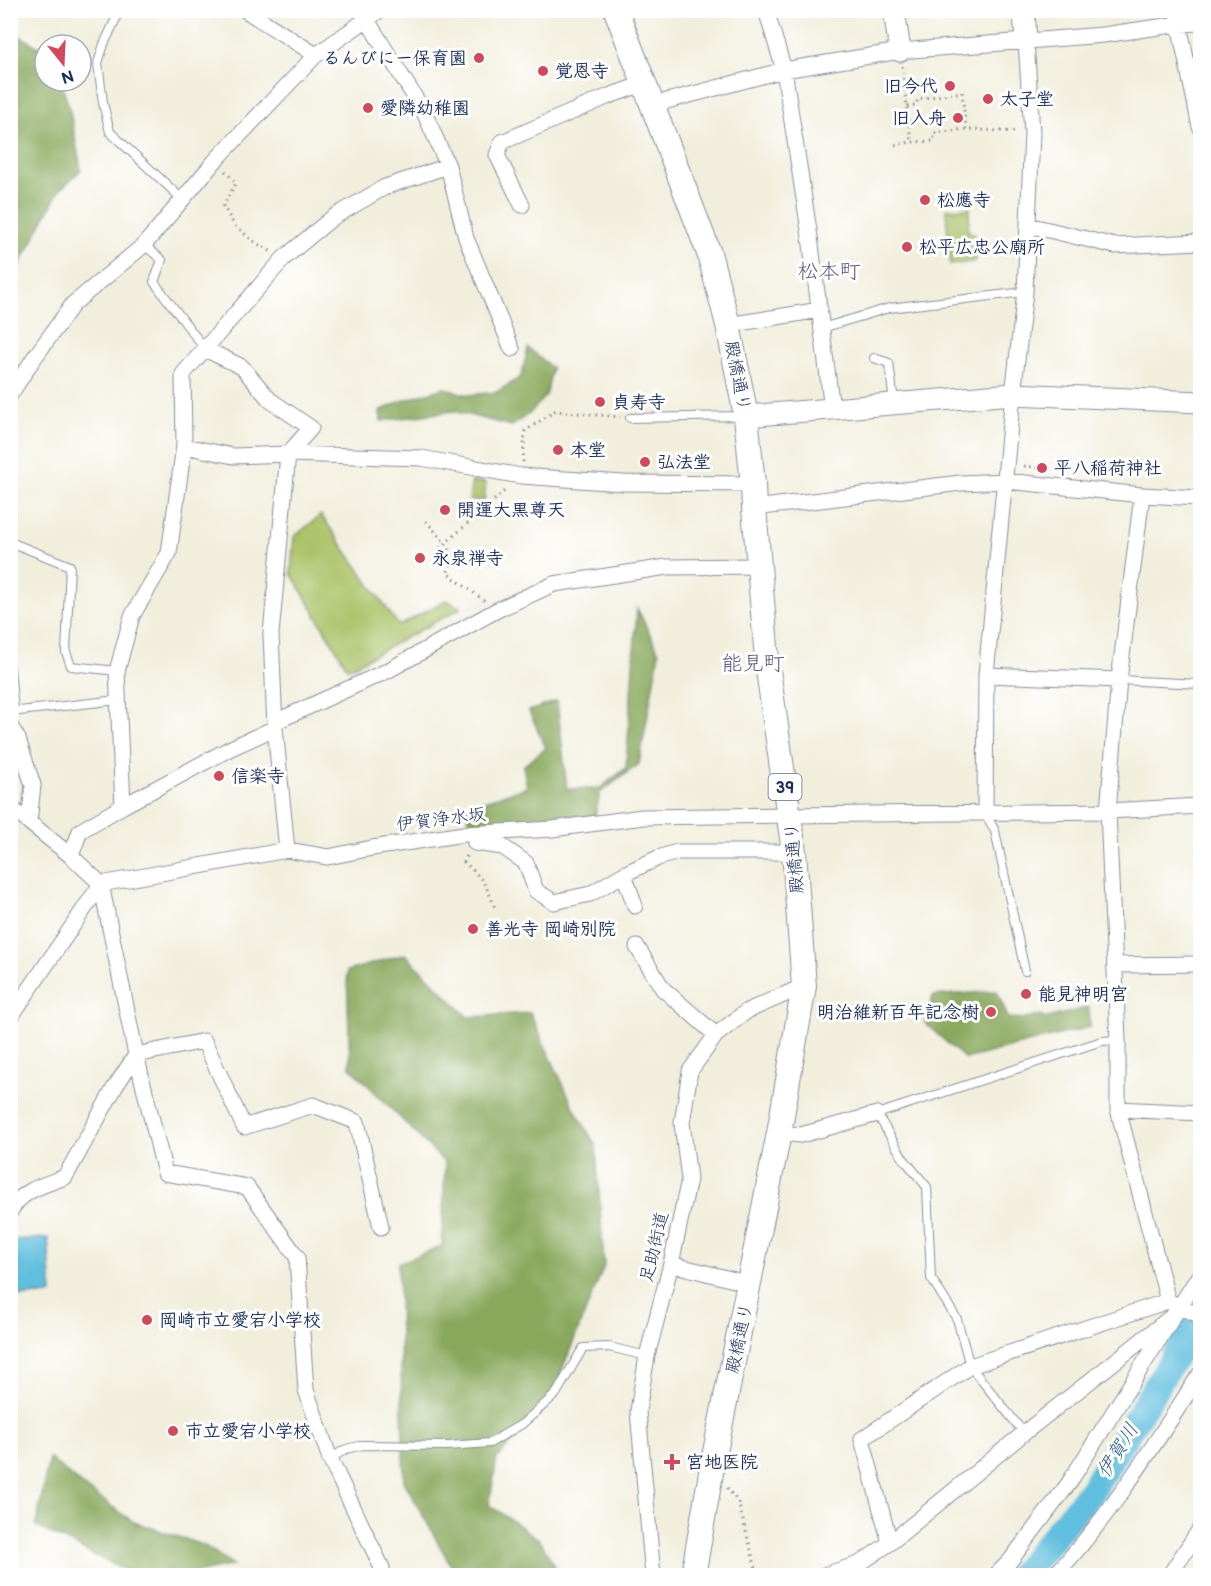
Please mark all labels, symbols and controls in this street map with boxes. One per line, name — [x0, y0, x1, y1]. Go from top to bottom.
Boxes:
north arrow — [33, 33, 93, 93]
place label: るんびにー保育園 — [323, 48, 467, 69]
marker: るんびにー保育園 — [472, 51, 486, 65]
place label: 覚恩寺 — [555, 61, 609, 82]
marker: 覚恩寺 — [536, 64, 550, 78]
text: N — [59, 65, 76, 87]
place label: 旧今代 — [884, 76, 938, 97]
marker: 旧今代 — [943, 79, 957, 93]
place label: 太子堂 — [1000, 89, 1054, 110]
marker: 太子堂 — [981, 92, 995, 106]
place label: 愛隣幼稚園 — [380, 98, 470, 119]
marker: 愛隣幼稚園 — [361, 101, 375, 115]
place label: 旧入舟 — [892, 108, 946, 129]
marker: 旧入舟 — [951, 111, 965, 125]
place label: 松應寺 — [937, 190, 991, 211]
marker: 松應寺 — [918, 193, 932, 207]
place label: 松平広忠公廟所 — [919, 237, 1045, 258]
marker: 松平広忠公廟所 — [900, 240, 914, 254]
district label: 松本町 — [798, 259, 861, 284]
street label: 殿橋通り — [720, 339, 755, 413]
place label: 貞寿寺 — [612, 392, 666, 413]
marker: 貞寿寺 — [593, 395, 607, 409]
place label: 本堂 — [570, 440, 606, 461]
marker: 本堂 — [551, 443, 565, 457]
place label: 弘法堂 — [657, 452, 711, 473]
marker: 弘法堂 — [638, 455, 652, 469]
place label: 平八稲荷神社 — [1054, 458, 1162, 479]
marker: 平八稲荷神社 — [1035, 461, 1049, 475]
place label: 開運大黒尊天 — [457, 500, 565, 521]
marker: 開運大黒尊天 — [438, 503, 452, 517]
place label: 永泉禅寺 — [432, 548, 504, 569]
marker: 永泉禅寺 — [413, 551, 427, 565]
district label: 能見町 — [722, 651, 785, 676]
place label: 信楽寺 — [231, 766, 285, 787]
marker: 信楽寺 — [212, 769, 226, 783]
road number: 39 — [768, 774, 802, 800]
street label: 伊賀浄水坂 — [395, 804, 487, 835]
street label: 殿橋通り — [781, 821, 808, 895]
place label: 善光寺 岡崎別院 — [485, 919, 616, 940]
marker: 善光寺 岡崎別院 — [466, 922, 480, 936]
place label: 能見神明宮 — [1038, 984, 1128, 1005]
marker: 能見神明宮 — [1019, 987, 1033, 1001]
place label: 明治維新百年記念樹 — [817, 1002, 979, 1023]
marker: 明治維新百年記念樹 — [984, 1005, 998, 1019]
street label: 足助街道 — [636, 1210, 673, 1285]
street label: 殿橋通り — [722, 1301, 757, 1376]
place label: 岡崎市立愛宕小学校 — [159, 1310, 321, 1331]
marker: 岡崎市立愛宕小学校 — [140, 1313, 154, 1327]
water label: 伊賀川 — [1092, 1419, 1144, 1482]
place label: 市立愛宕小学校 — [185, 1421, 311, 1442]
marker: 市立愛宕小学校 — [166, 1424, 180, 1438]
place label: 宮地医院 — [686, 1452, 758, 1473]
marker: 宮地医院 — [663, 1453, 681, 1471]

